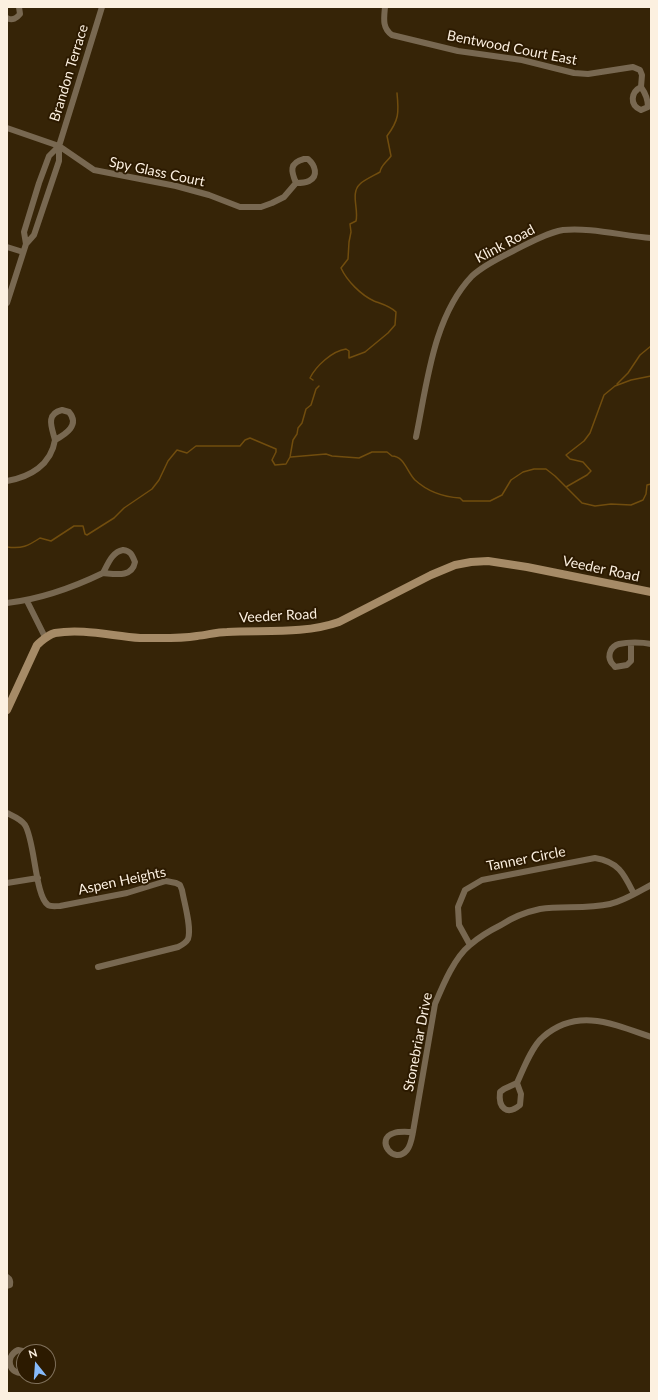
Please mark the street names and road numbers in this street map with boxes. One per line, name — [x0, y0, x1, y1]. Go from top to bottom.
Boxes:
street label: Brandon Terrace — [46, 22, 92, 124]
street label: Bentwood Court East — [446, 27, 578, 69]
street label: Spy Glass Court — [108, 154, 206, 190]
street label: Klink Road — [472, 221, 538, 267]
street label: Veeder Road — [561, 553, 641, 585]
street label: Veeder Road — [239, 606, 317, 626]
street label: Tanner Circle — [485, 843, 567, 875]
street label: Aspen Heights — [76, 863, 168, 899]
street label: Stonebriar Drive — [400, 991, 436, 1093]

